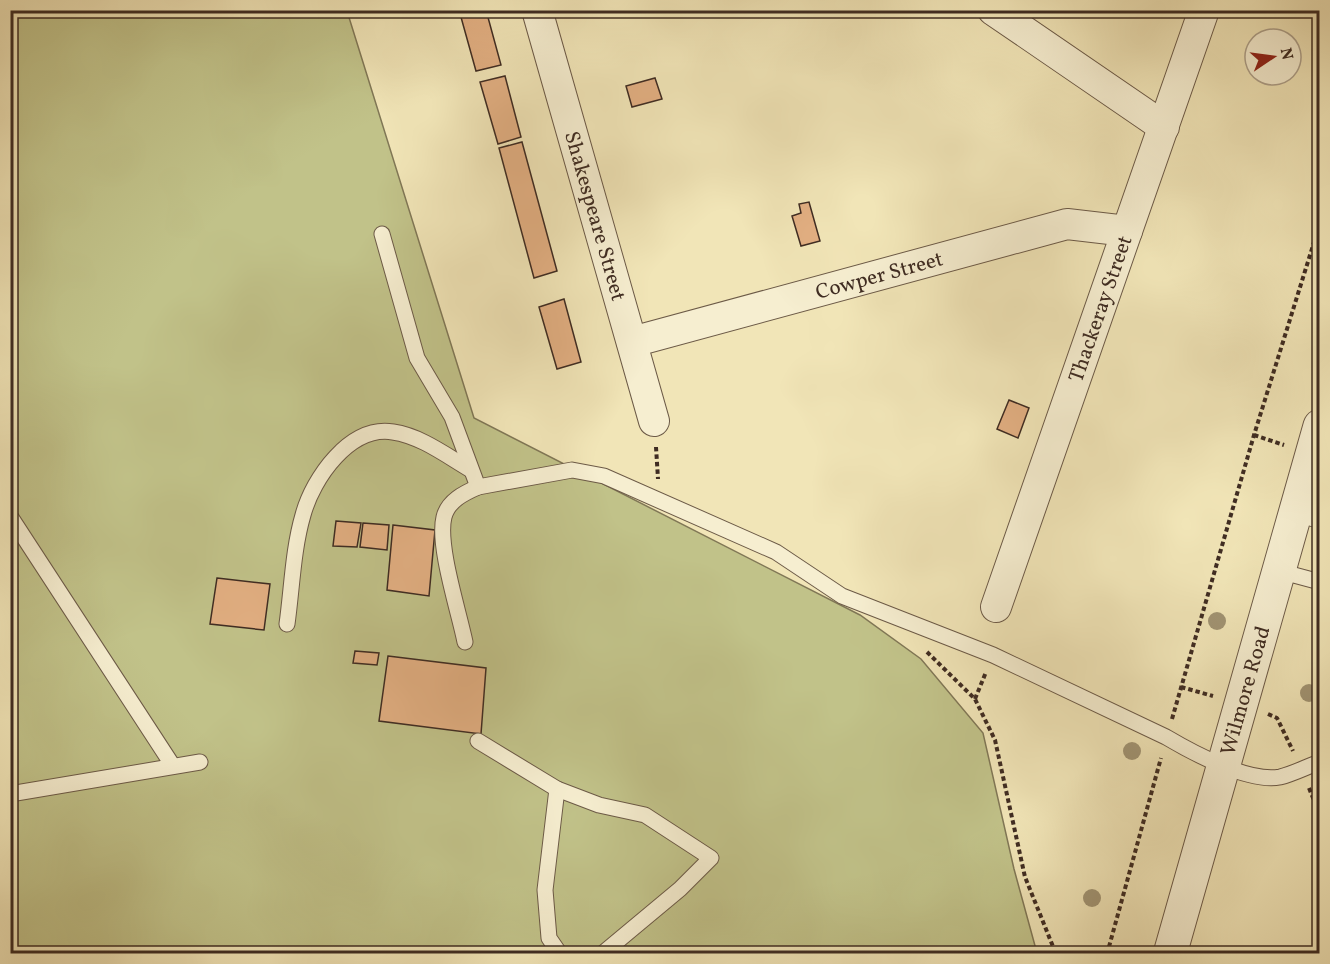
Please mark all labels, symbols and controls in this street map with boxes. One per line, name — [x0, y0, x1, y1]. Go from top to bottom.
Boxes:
north arrow — [1243, 27, 1303, 87]
text: N — [1274, 46, 1298, 63]
street label: Shakespeare Street — [556, 128, 632, 304]
street label: Thackeray Street — [1062, 232, 1140, 386]
street label: Cowper Street — [812, 245, 947, 308]
street label: Wilmore Road — [1214, 623, 1278, 759]

